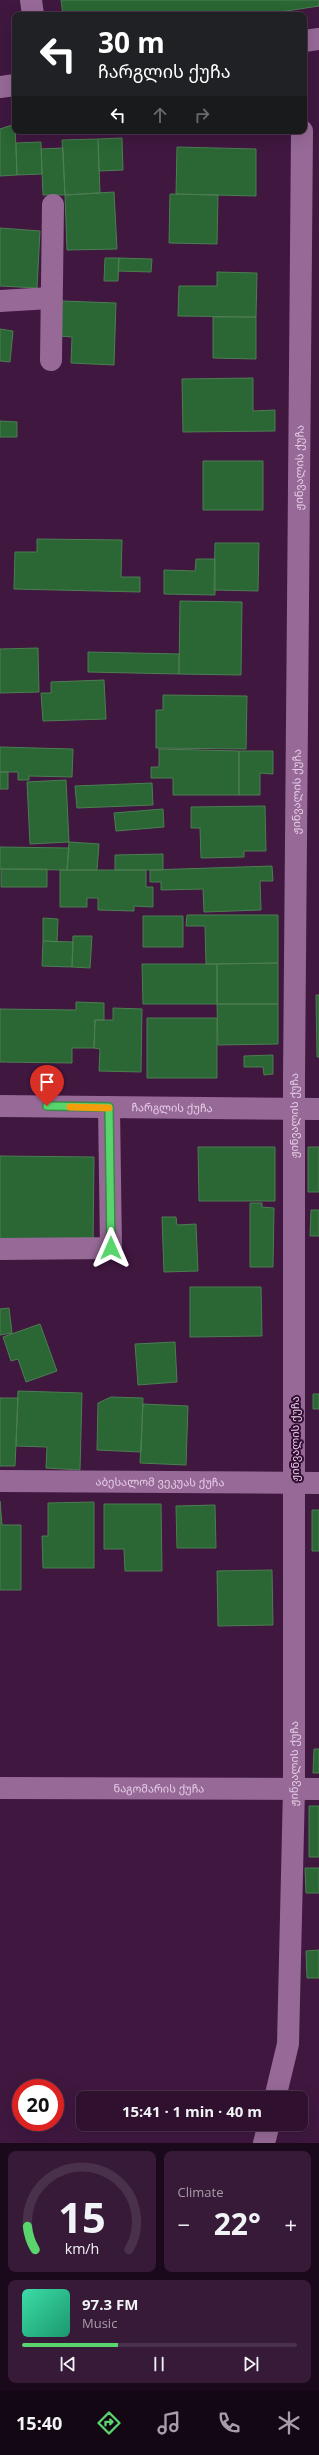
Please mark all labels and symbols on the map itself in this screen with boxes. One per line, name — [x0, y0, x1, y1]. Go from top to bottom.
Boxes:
street label: ჟინვალის ქუჩა — [291, 425, 307, 510]
street label: ჟინვალის ქუჩა — [288, 749, 304, 834]
pin — [30, 1065, 64, 1106]
street label: ჟინვალის ქუჩა — [286, 1073, 301, 1158]
street label: ჩარგლის ქუჩა — [131, 1099, 213, 1115]
position arrow — [90, 1227, 132, 1269]
street label: ჟინვალის ქუჩა — [287, 1396, 302, 1482]
street label: აბესალომ ვეკუას ქუჩა — [95, 1474, 225, 1489]
street label: ჟინვალის ქუჩა — [286, 1721, 301, 1807]
street label: ნაგომარის ქუჩა — [114, 1780, 204, 1796]
speed limit sign: 20 — [12, 2079, 64, 2131]

